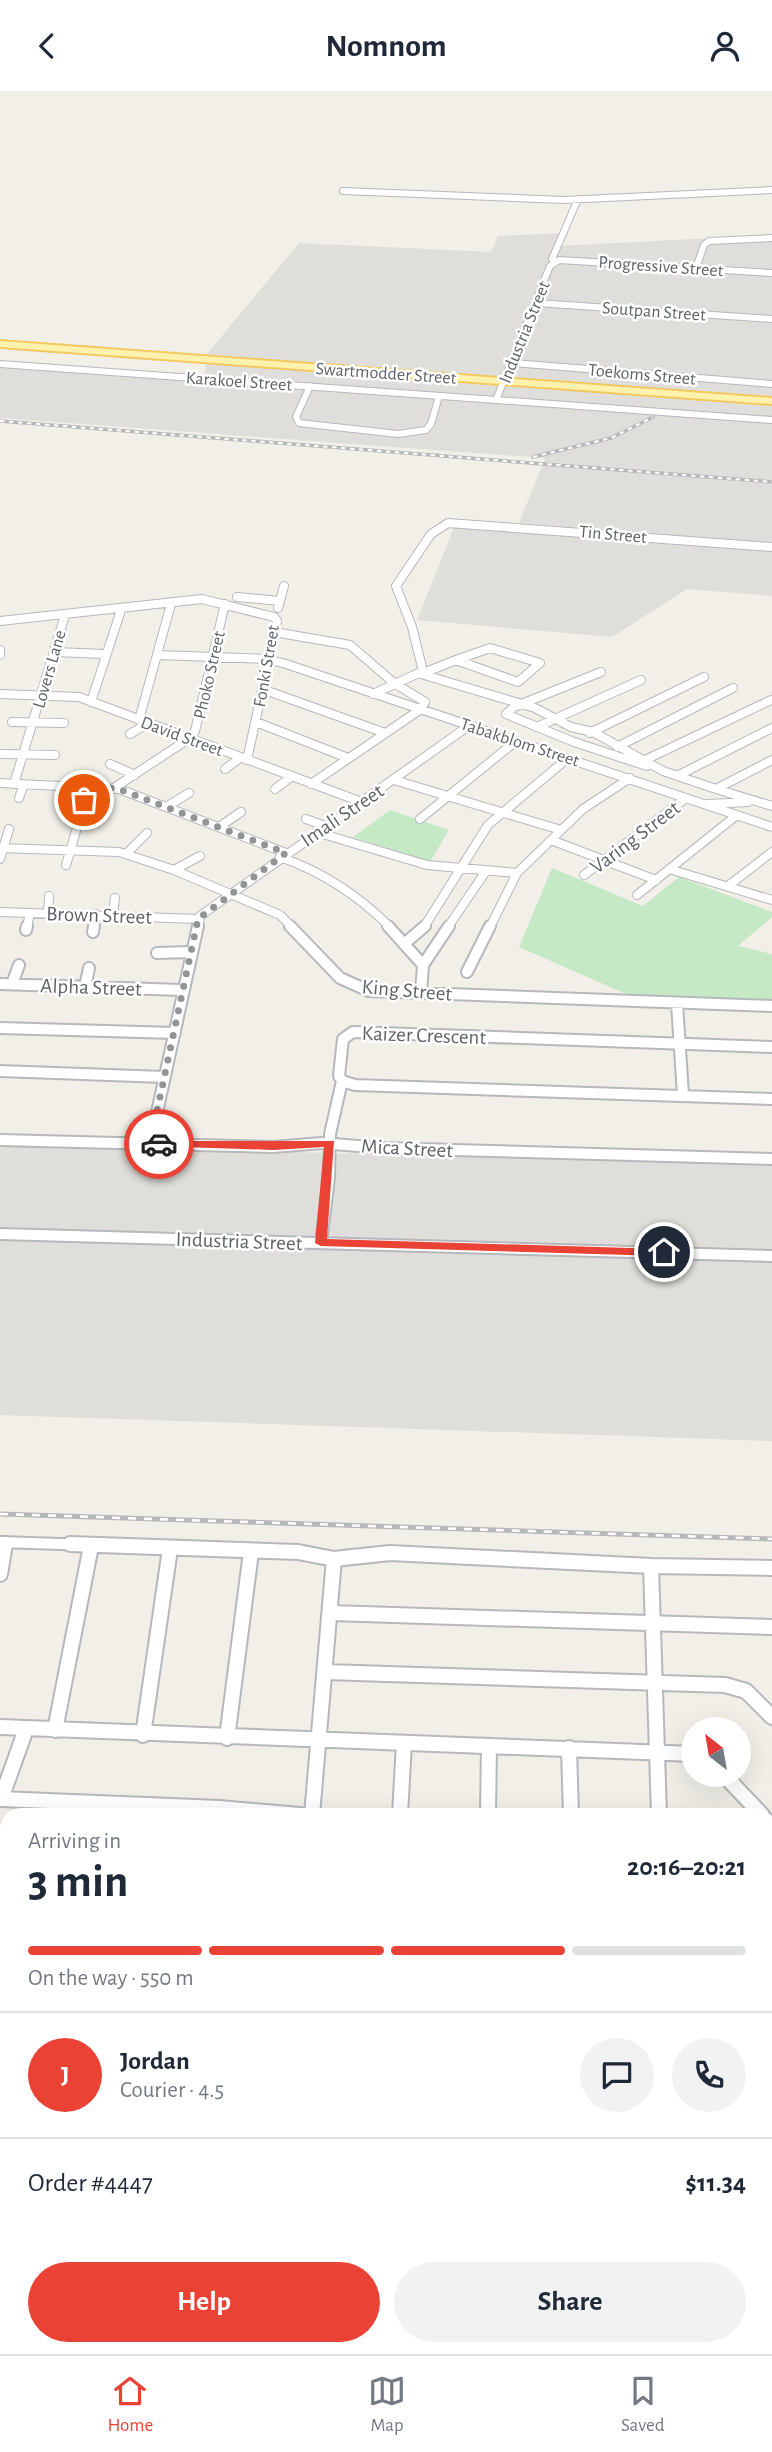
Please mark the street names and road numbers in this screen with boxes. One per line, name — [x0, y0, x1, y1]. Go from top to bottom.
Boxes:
street label: Progressive Street — [598, 254, 724, 280]
street label: Industria Street — [496, 278, 554, 386]
street label: Soutpan Street — [602, 299, 707, 325]
street label: Swartmodder Street — [315, 360, 457, 388]
street label: Toekoms Street — [587, 361, 697, 389]
street label: Karakoel Street — [185, 369, 293, 395]
street label: Tin Street — [578, 523, 648, 547]
street label: Fonki Street — [251, 623, 283, 709]
street label: Lovers Lane — [30, 628, 70, 710]
street label: Phoko Street — [191, 629, 229, 721]
street label: David Street — [138, 714, 226, 760]
street label: Tabakblom Street — [458, 715, 582, 771]
street label: Imali Street — [297, 780, 388, 851]
street label: Varing Street — [587, 797, 684, 878]
street label: Brown Street — [46, 903, 152, 928]
street label: Alpha Street — [40, 975, 142, 1000]
street label: King Street — [361, 976, 453, 1005]
street label: Kaizer Crescent — [361, 1023, 487, 1048]
street label: Mica Street — [360, 1136, 454, 1161]
street label: Industria Street — [175, 1229, 303, 1254]

